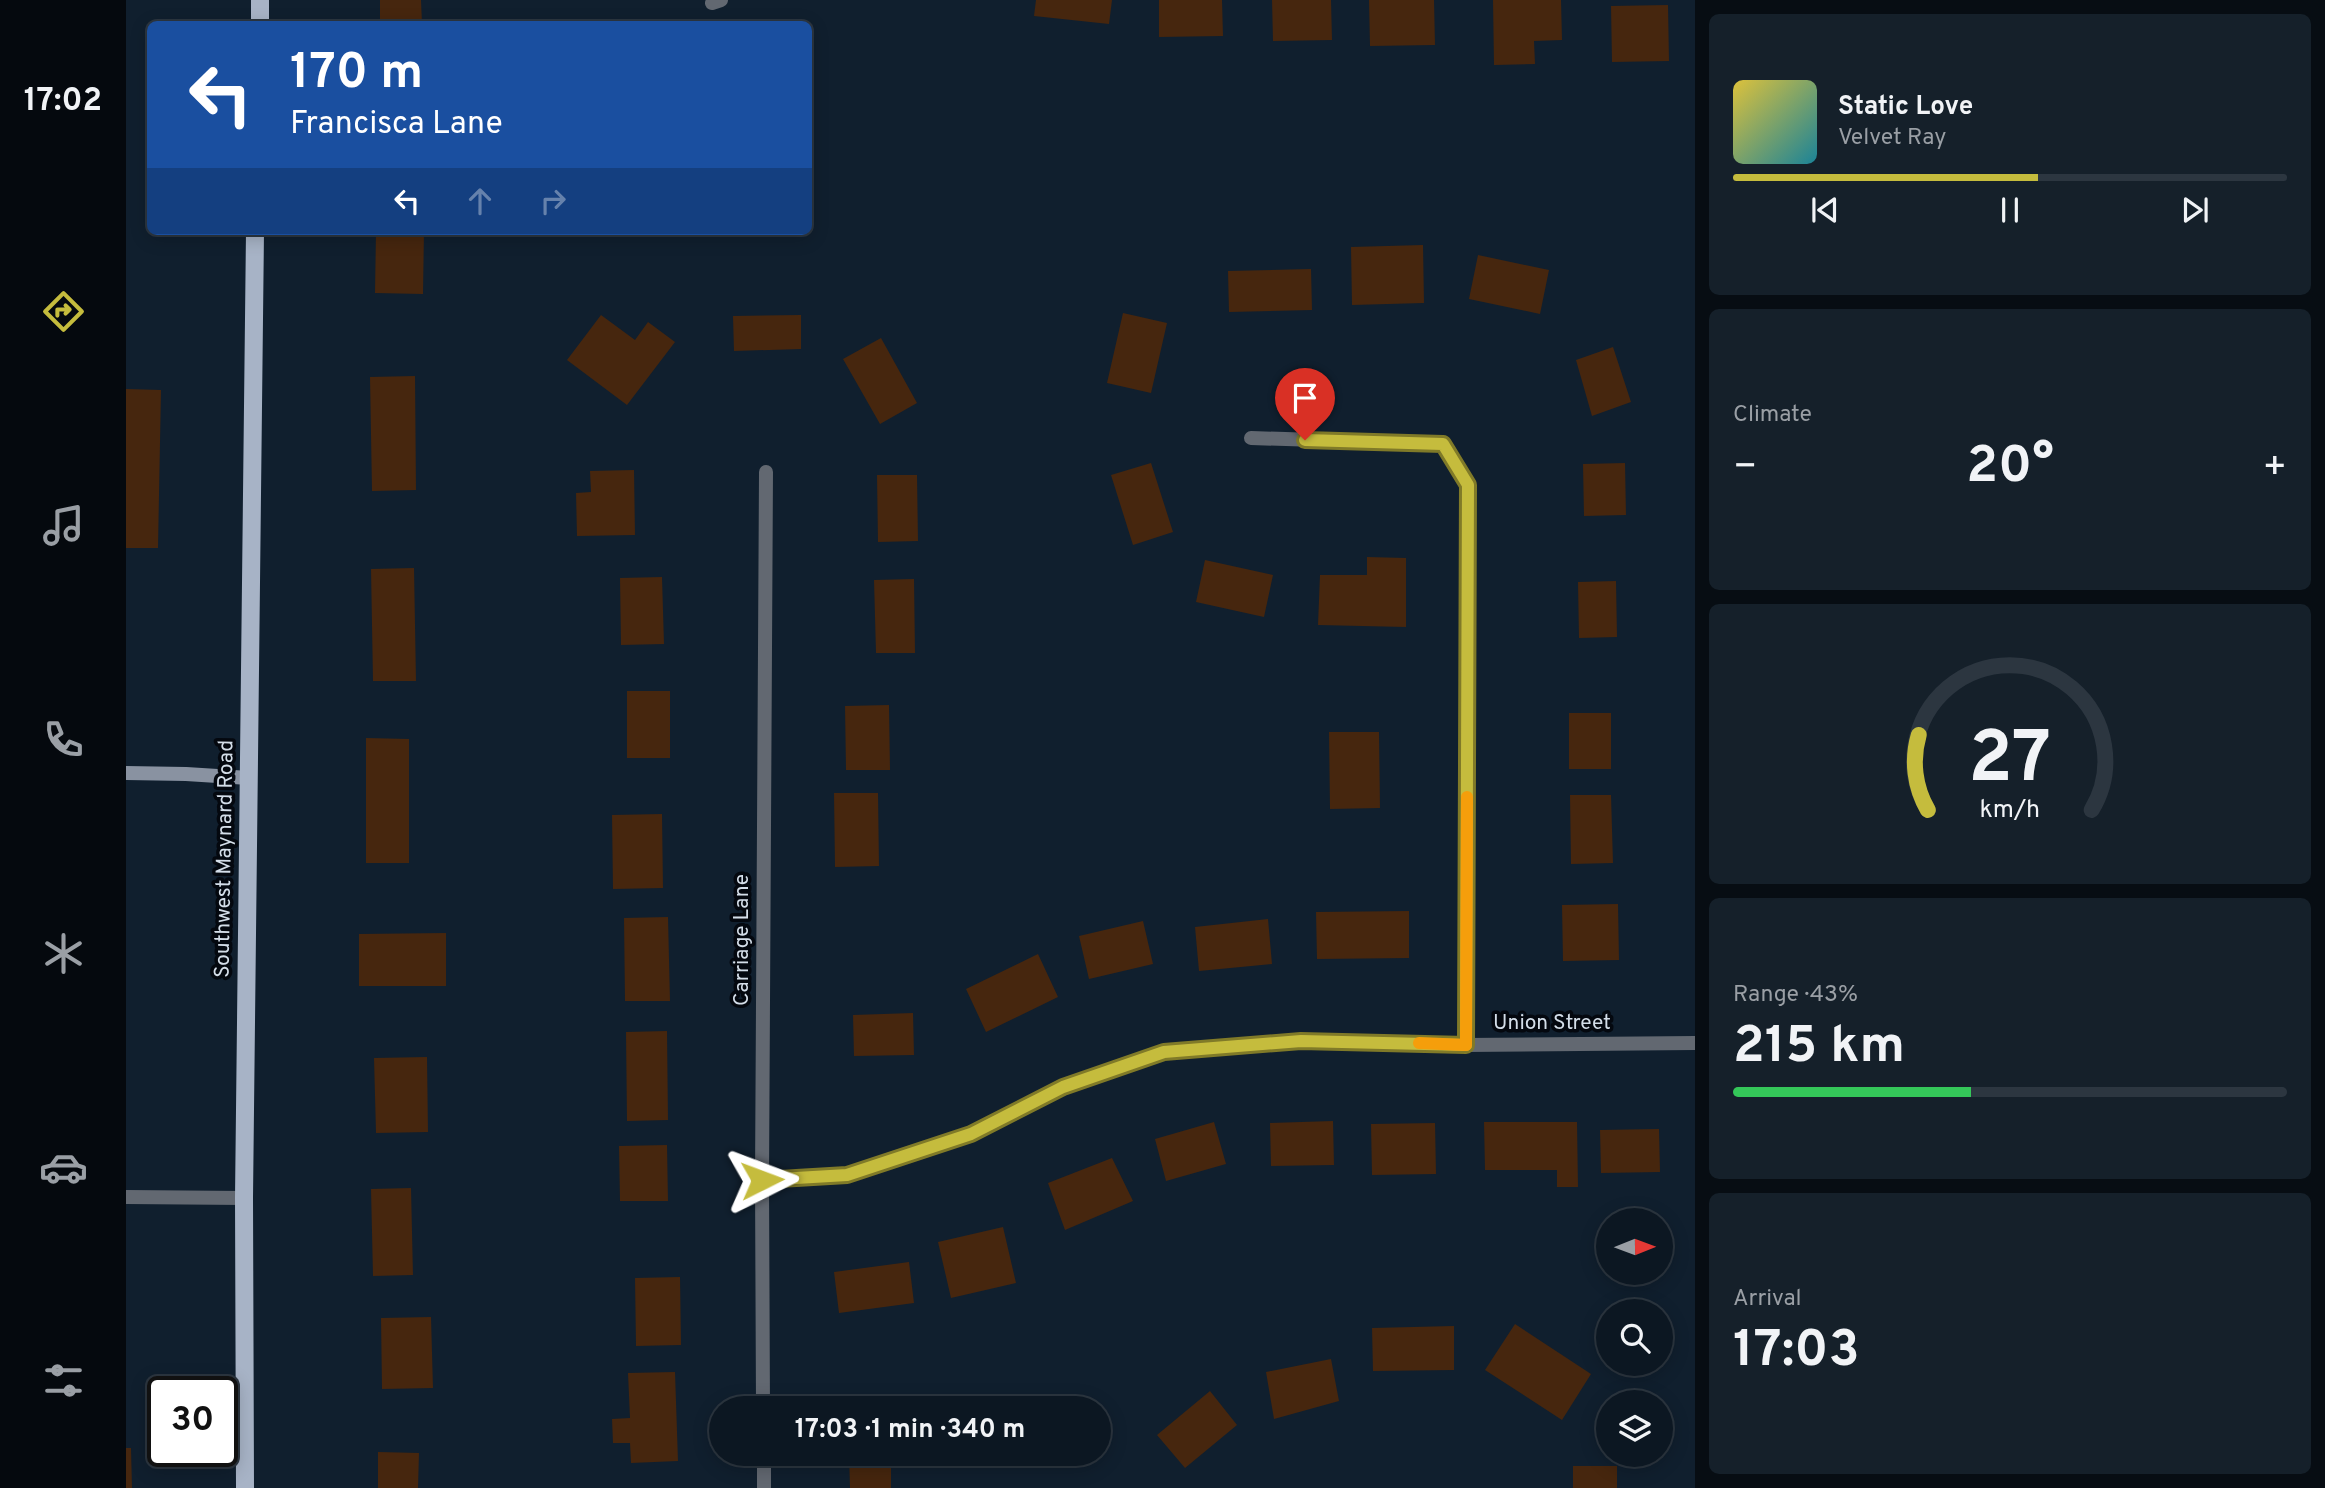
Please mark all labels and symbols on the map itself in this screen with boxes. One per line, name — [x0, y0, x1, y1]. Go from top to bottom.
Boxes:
pin — [1275, 368, 1335, 440]
street label: Southwest Maynard Road — [209, 740, 241, 978]
street label: Carriage Lane — [729, 874, 756, 1006]
street label: Union Street — [1493, 1010, 1611, 1037]
position arrow — [725, 1143, 799, 1217]
north arrow — [1596, 1208, 1673, 1284]
speed limit sign: 30 — [147, 1376, 238, 1467]

